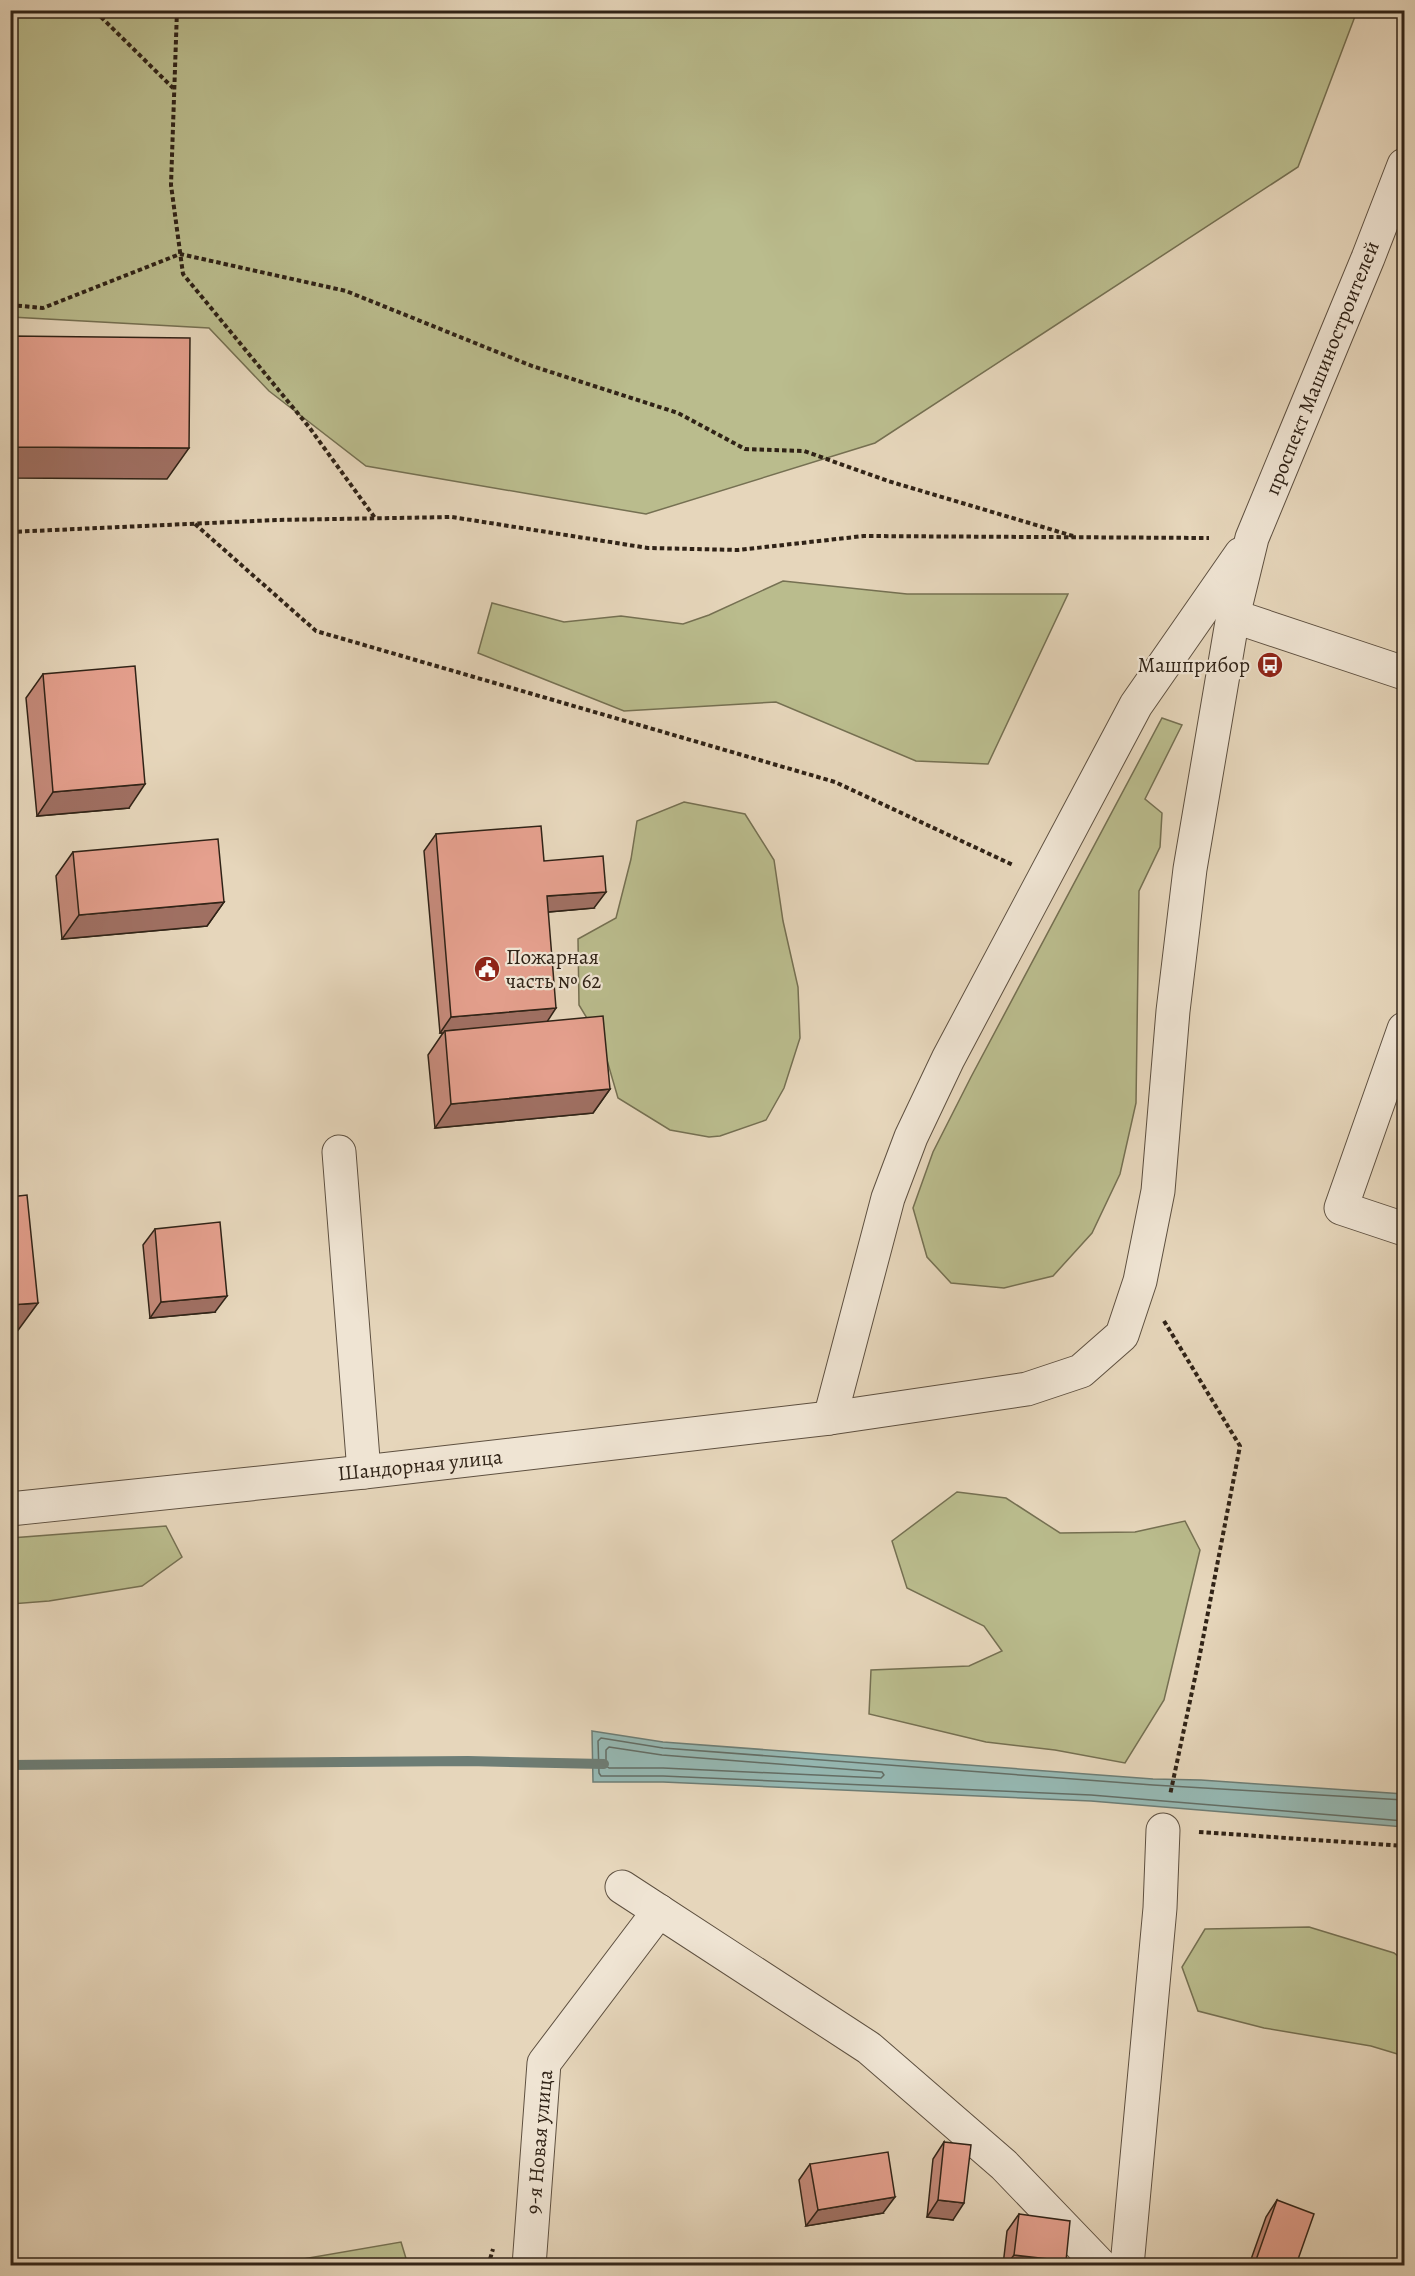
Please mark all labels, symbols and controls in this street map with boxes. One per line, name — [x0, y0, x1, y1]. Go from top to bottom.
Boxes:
street label: проспект Машиностроителей — [1258, 237, 1386, 499]
bus stop icon: Машприбор — [1255, 650, 1285, 680]
place label: Машприбор — [1138, 651, 1250, 679]
place label: Пожарная часть № 62 — [506, 943, 601, 995]
public building icon: Пожарная часть № 62 — [472, 954, 502, 984]
street label: Шандорная улица — [336, 1442, 504, 1488]
street label: 9-я Новая улица — [519, 2068, 559, 2215]

